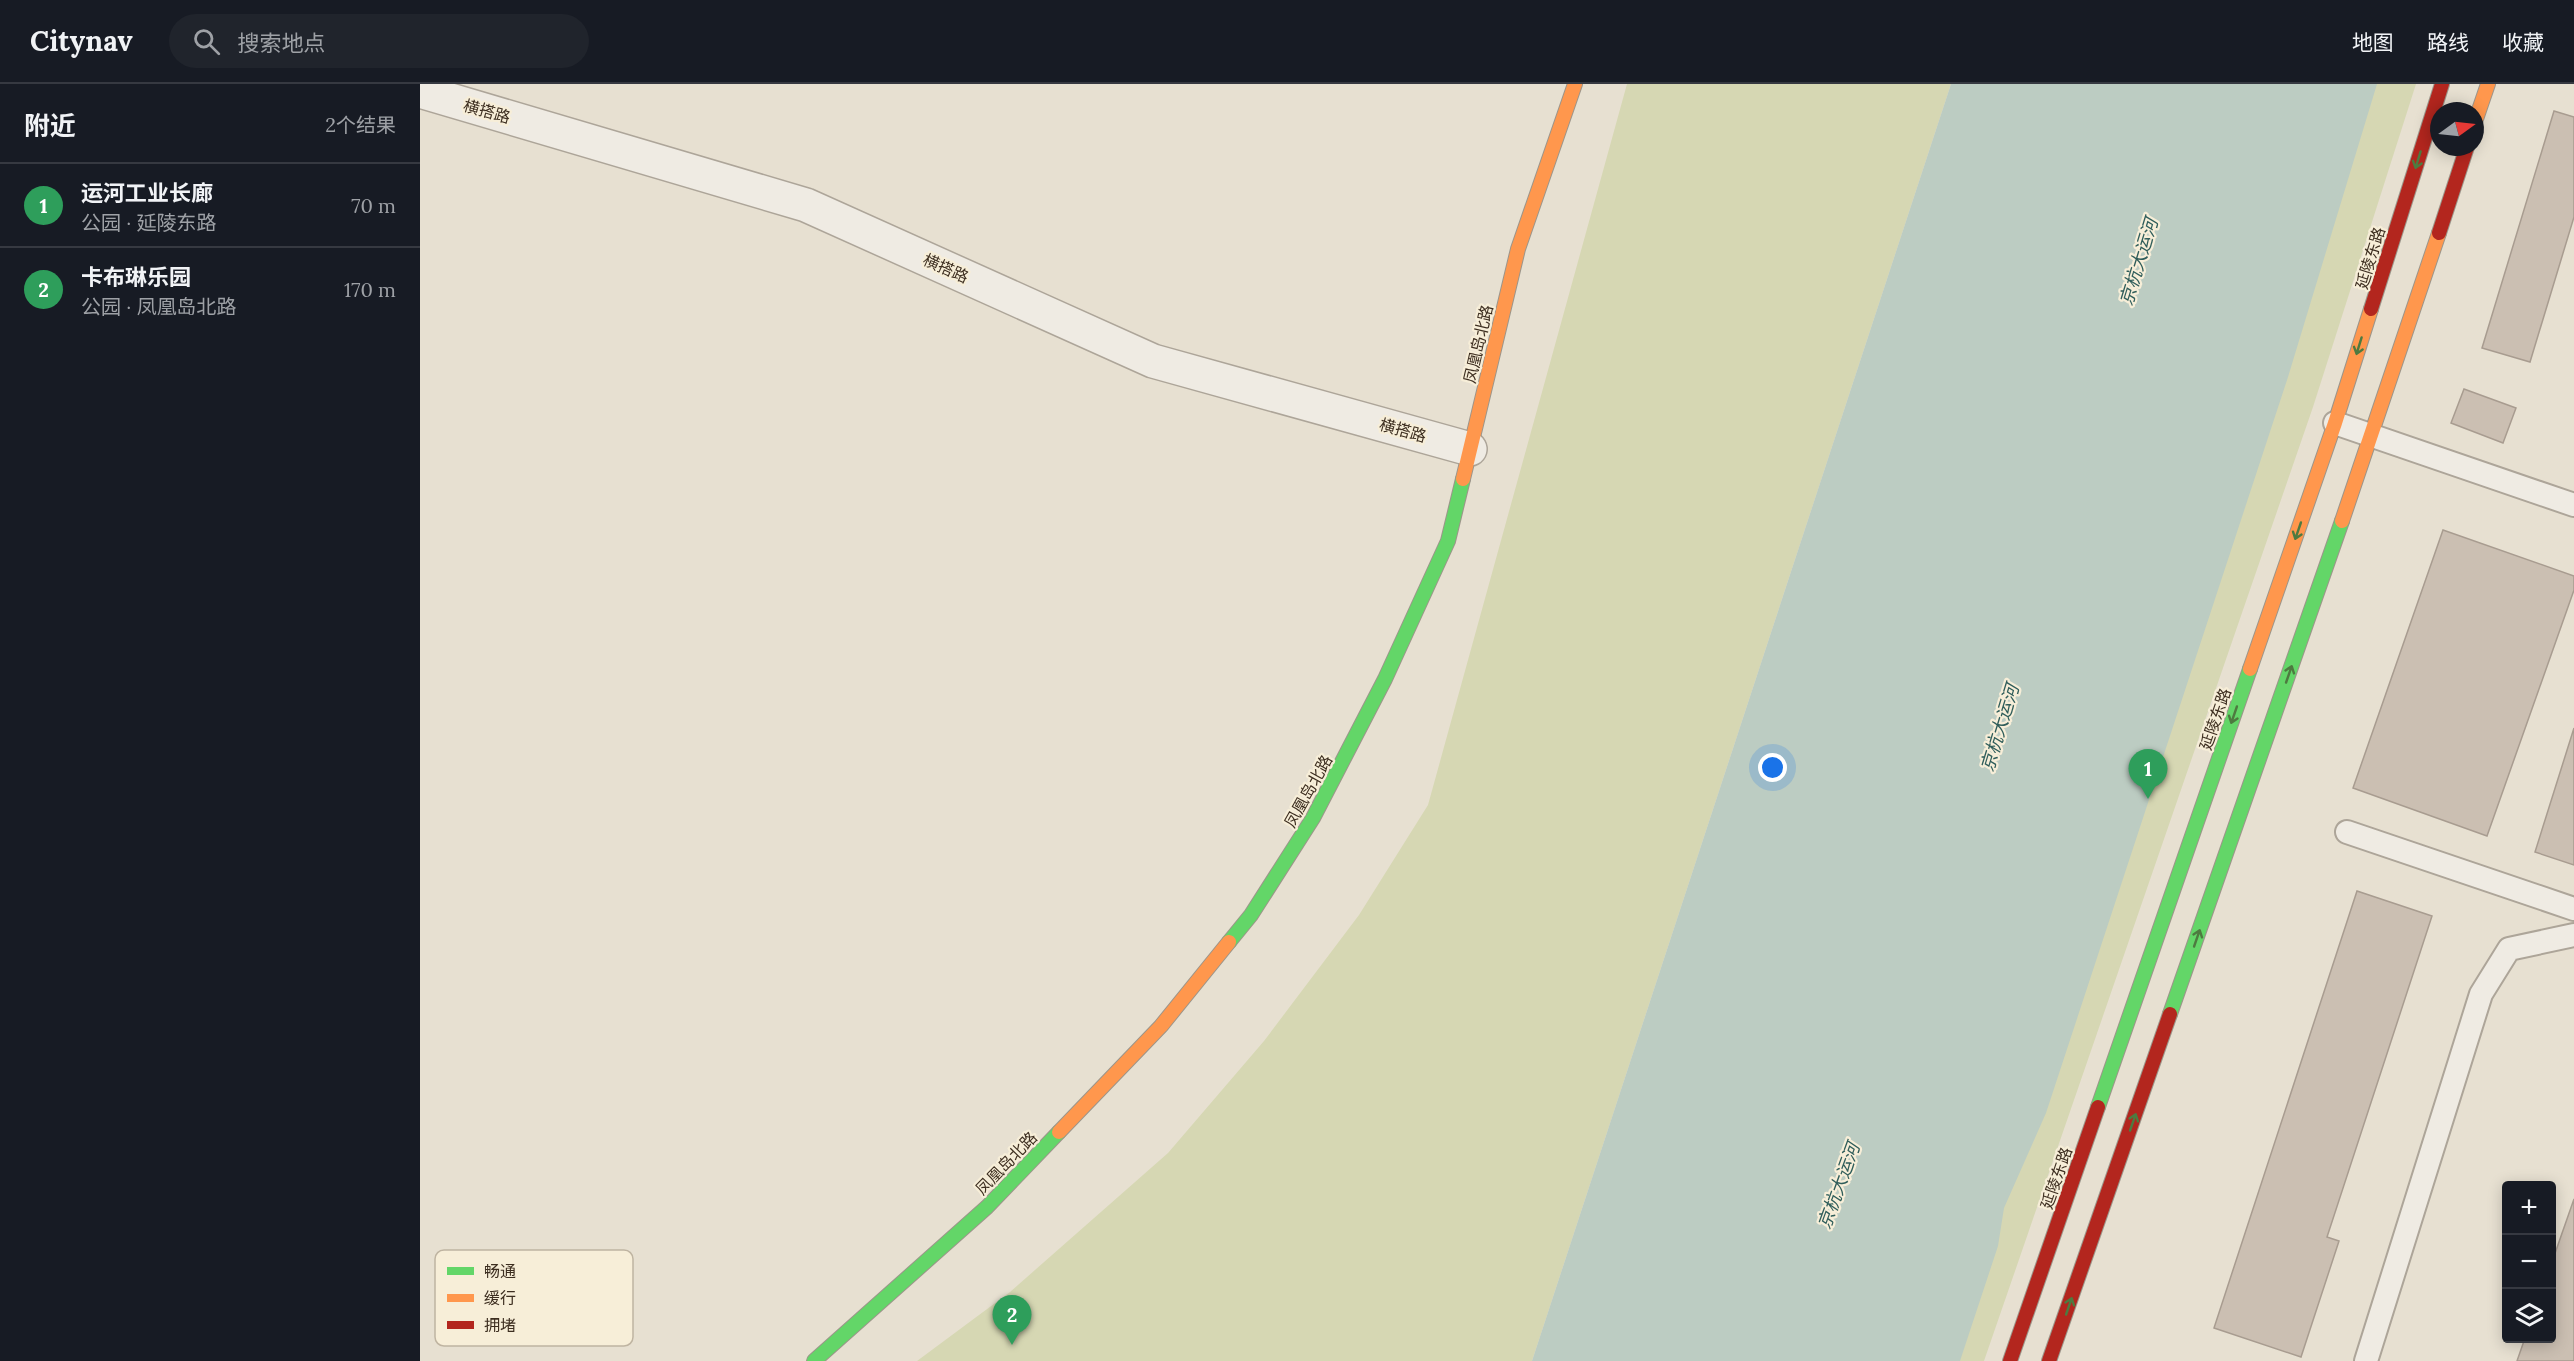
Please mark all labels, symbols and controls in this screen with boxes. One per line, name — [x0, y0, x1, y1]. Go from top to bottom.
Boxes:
search box — [169, 14, 589, 68]
text: Citynav — [30, 23, 133, 59]
icon: search — [190, 25, 223, 58]
text: 搜索地点 — [238, 29, 326, 57]
text: 地图 — [2352, 29, 2394, 56]
text: 路线 — [2427, 29, 2469, 56]
text: 收藏 — [2502, 29, 2544, 56]
street label: 横搭路 — [461, 95, 513, 127]
north arrow — [2430, 102, 2484, 156]
text: 附近 — [24, 109, 76, 142]
text: 2个结果 — [325, 112, 396, 137]
one-way arrow — [2412, 150, 2423, 169]
text: 运河工业长廊 — [81, 179, 213, 207]
text: 1 — [39, 193, 48, 218]
text: 70 m — [351, 193, 396, 218]
text: 公园 · 延陵东路 — [81, 210, 217, 235]
water label: 京杭大运河 — [2114, 213, 2164, 308]
street label: 延陵东路 — [2351, 224, 2389, 292]
street label: 横搭路 — [920, 249, 972, 287]
text: 卡布琳乐园 — [81, 263, 191, 291]
text: 2 — [38, 277, 49, 302]
text: 170 m — [344, 277, 396, 302]
text: 公园 · 凤凰岛北路 — [81, 294, 237, 319]
street label: 凤凰岛北路 — [1459, 303, 1497, 385]
one-way arrow — [2353, 336, 2364, 355]
street label: 横搭路 — [1377, 414, 1429, 446]
one-way arrow — [2291, 521, 2302, 540]
one-way arrow — [2284, 665, 2295, 684]
water label: 京杭大运河 — [1975, 679, 2025, 774]
street label: 延陵东路 — [2195, 685, 2235, 753]
one-way arrow — [2227, 705, 2238, 724]
pin: 1 — [2128, 750, 2168, 799]
street label: 凤凰岛北路 — [1280, 751, 1336, 831]
your location — [1758, 753, 1787, 782]
one-way arrow — [2192, 928, 2203, 947]
one-way arrow — [2128, 1113, 2139, 1132]
street label: 凤凰岛北路 — [971, 1127, 1041, 1199]
water label: 京杭大运河 — [1812, 1137, 1866, 1232]
street label: 延陵东路 — [2036, 1144, 2076, 1212]
map controls — [2502, 1181, 2556, 1343]
button: + — [2502, 1181, 2556, 1235]
button: − — [2502, 1235, 2556, 1289]
legend — [435, 1250, 633, 1346]
text: 畅通 — [484, 1261, 516, 1281]
text: 缓行 — [484, 1288, 516, 1308]
button: layers — [2502, 1289, 2556, 1343]
pin: 2 — [992, 1296, 1032, 1345]
one-way arrow — [2064, 1297, 2075, 1316]
text: 拥堵 — [484, 1315, 516, 1335]

